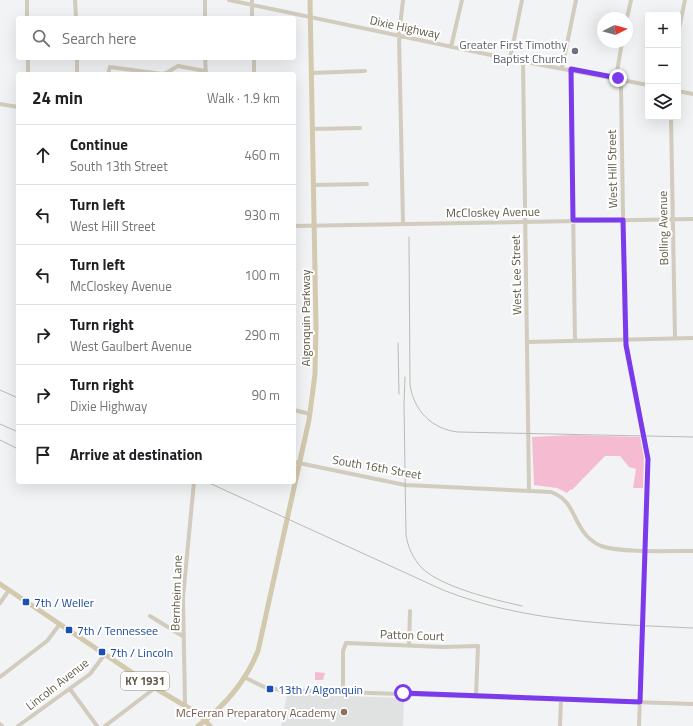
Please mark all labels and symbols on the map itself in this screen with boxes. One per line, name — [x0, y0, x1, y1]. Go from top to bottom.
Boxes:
street label: Dixie Highway — [368, 10, 442, 44]
north arrow — [597, 12, 633, 48]
place label: Greater First Timothy Baptist Church — [459, 35, 567, 68]
marker: Greater First Timothy Baptist Church — [570, 46, 580, 56]
route end — [609, 69, 627, 87]
street label: West Hill Street — [602, 129, 622, 209]
street label: Bolling Avenue — [653, 190, 673, 266]
street label: McCloskey Avenue — [446, 202, 540, 222]
street label: West Lee Street — [506, 234, 526, 315]
street label: Algonquin Parkway — [296, 269, 315, 367]
street label: South 16th Street — [331, 450, 424, 484]
street label: Bernheim Lane — [165, 555, 187, 631]
place label: 7th / Weller — [34, 593, 94, 612]
marker: 7th / Weller — [21, 597, 31, 607]
place label: 7th / Tennessee — [77, 621, 158, 640]
street label: Patton Court — [379, 624, 445, 646]
marker: 7th / Tennessee — [64, 625, 74, 635]
place label: 7th / Lincoln — [110, 643, 173, 662]
marker: 7th / Lincoln — [97, 647, 107, 657]
street label: Lincoln Avenue — [21, 653, 93, 715]
road number: KY 1931 — [121, 672, 169, 690]
place label: 13th / Algonquin — [278, 680, 363, 699]
marker: 13th / Algonquin — [265, 684, 275, 694]
route start — [394, 684, 412, 702]
place label: McFerran Preparatory Academy — [176, 703, 336, 722]
marker: McFerran Preparatory Academy — [339, 707, 349, 717]

